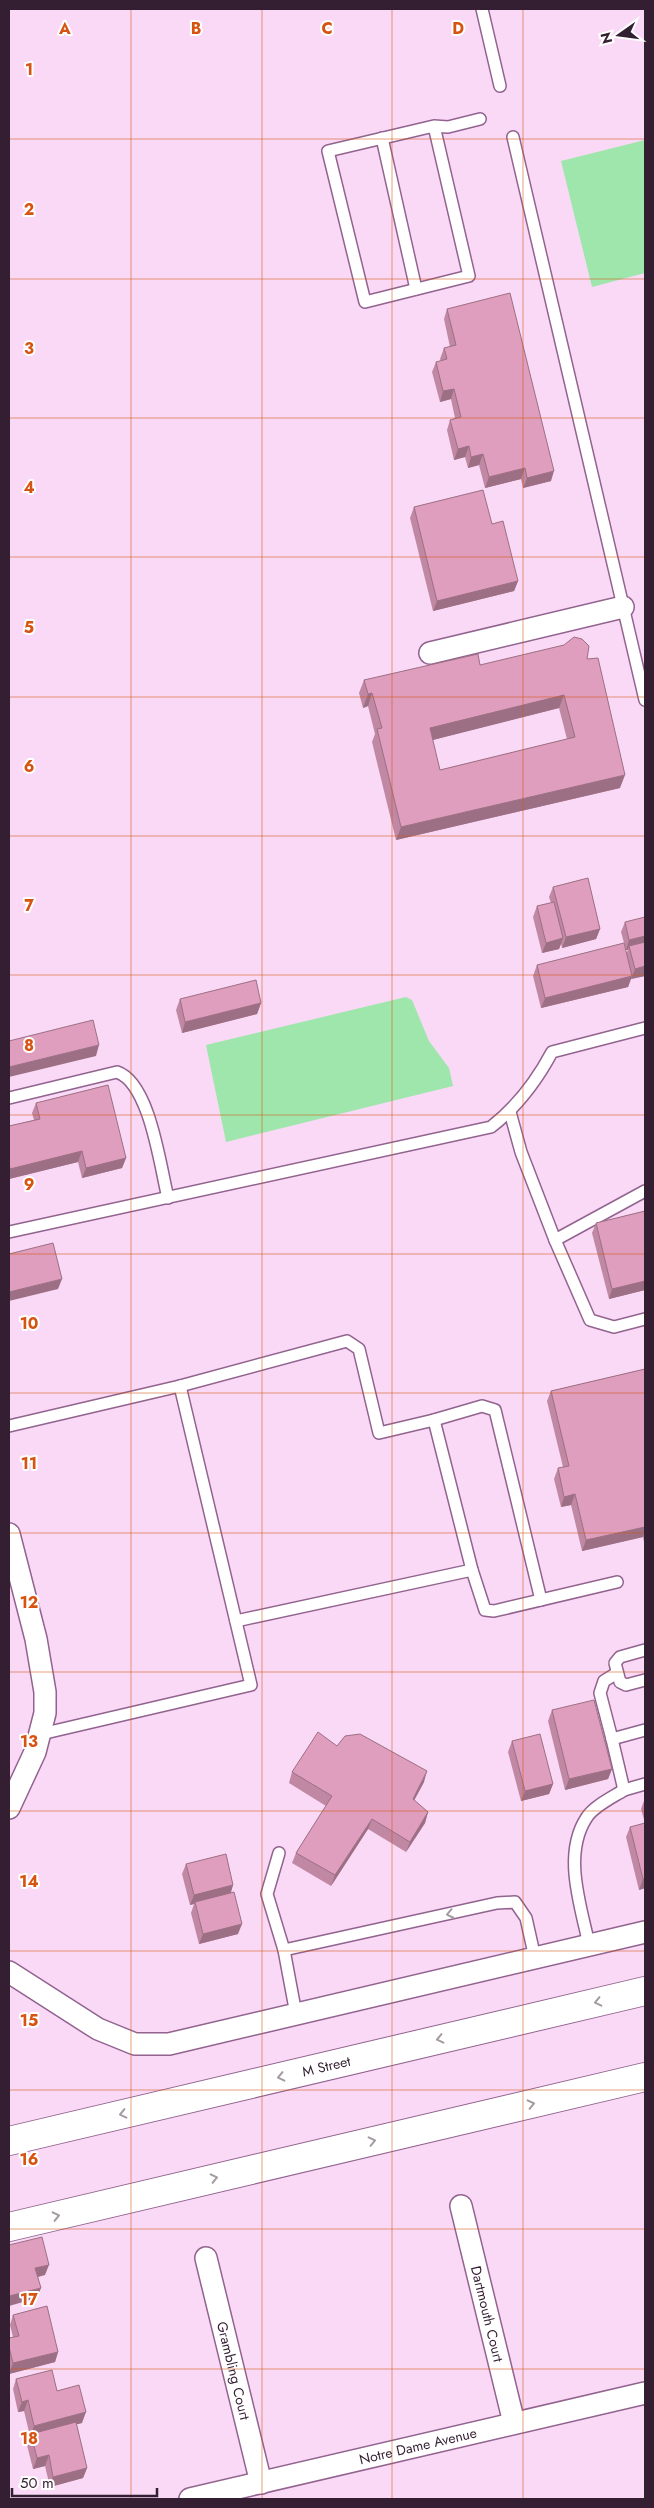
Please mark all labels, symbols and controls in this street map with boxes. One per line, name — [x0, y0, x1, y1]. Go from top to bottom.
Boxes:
north arrow — [594, 10, 644, 60]
text: A — [58, 17, 71, 40]
text: B — [191, 17, 201, 40]
text: C — [321, 17, 333, 40]
text: D — [452, 17, 464, 40]
text: N — [595, 30, 617, 46]
text: 1 — [25, 58, 33, 81]
text: 2 — [24, 198, 34, 221]
text: 3 — [24, 337, 34, 360]
text: 4 — [23, 476, 35, 499]
text: 5 — [24, 616, 34, 639]
text: 6 — [24, 755, 34, 778]
text: 7 — [24, 894, 34, 917]
text: 8 — [24, 1034, 34, 1057]
text: 9 — [24, 1173, 34, 1196]
text: 10 — [20, 1312, 38, 1335]
text: 11 — [21, 1452, 37, 1475]
text: 12 — [20, 1591, 38, 1614]
text: 13 — [20, 1730, 38, 1753]
text: 14 — [19, 1870, 39, 1893]
one-way arrow — [445, 1908, 454, 1918]
one-way arrow — [593, 1996, 602, 2007]
text: 15 — [20, 2009, 38, 2032]
one-way arrow — [435, 2033, 444, 2044]
street label: M Street — [300, 2051, 353, 2082]
one-way arrow — [277, 2071, 286, 2082]
one-way arrow — [526, 2099, 535, 2110]
one-way arrow — [119, 2108, 128, 2119]
one-way arrow — [368, 2136, 377, 2147]
text: 16 — [20, 2148, 38, 2171]
one-way arrow — [210, 2173, 219, 2184]
one-way arrow — [52, 2211, 61, 2222]
street label: Dartmouth Court — [466, 2264, 509, 2364]
text: 17 — [20, 2288, 38, 2311]
street label: Grambling Court — [212, 2319, 255, 2422]
street label: Notre Dame Avenue — [357, 2423, 479, 2469]
text: 18 — [20, 2427, 38, 2450]
scale bar — [12, 2466, 158, 2498]
text: 50 m — [20, 2472, 54, 2494]

